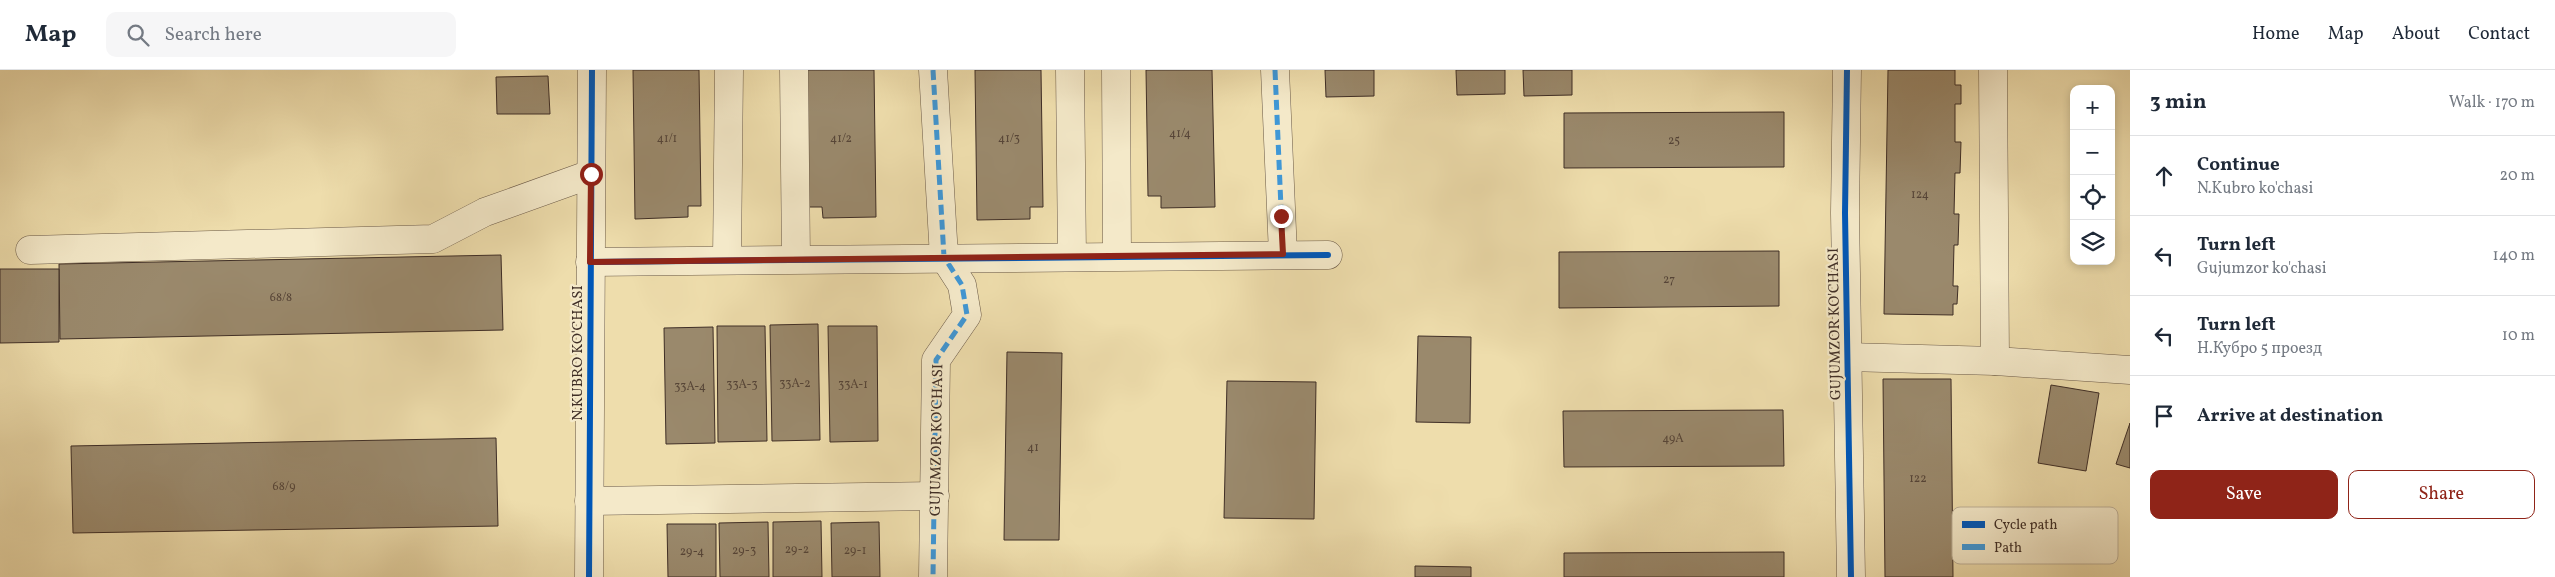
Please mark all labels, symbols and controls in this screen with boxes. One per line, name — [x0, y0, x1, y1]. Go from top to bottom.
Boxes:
search box — [106, 12, 456, 57]
text: Map — [25, 18, 76, 52]
icon: search — [124, 21, 152, 49]
text: Search here — [164, 22, 262, 48]
text: Home — [2252, 22, 2300, 47]
text: Map — [2328, 22, 2364, 47]
text: About — [2392, 22, 2440, 47]
text: Contact — [2468, 22, 2530, 47]
map controls — [2070, 85, 2115, 265]
button: + — [2070, 85, 2115, 130]
text: 3 min — [2150, 88, 2206, 117]
text: Walk · 170 m — [2449, 92, 2535, 114]
house number: 41/4 — [1169, 126, 1191, 142]
button: − — [2070, 130, 2115, 175]
house number: 41/1 — [657, 131, 677, 147]
house number: 41/2 — [830, 131, 852, 147]
house number: 41/3 — [998, 131, 1020, 147]
house number: 25 — [1668, 133, 1680, 149]
text: Continue — [2197, 152, 2280, 178]
icon: ahead — [2150, 162, 2178, 190]
route start — [580, 163, 603, 186]
text: 20 m — [2500, 165, 2535, 187]
button: locate — [2070, 175, 2115, 220]
text: N.Kubro ko'chasi — [2197, 178, 2313, 200]
house number: 124 — [1911, 187, 1929, 203]
route end — [1270, 205, 1293, 228]
button: layers — [2070, 220, 2115, 265]
text: Turn left — [2197, 232, 2276, 258]
icon: left — [2150, 242, 2178, 270]
text: 140 m — [2493, 245, 2535, 267]
street label: GUJUMZOR KO'CHASI — [1824, 248, 1847, 400]
text: Gujumzor ko'chasi — [2197, 258, 2327, 280]
house number: 27 — [1663, 272, 1675, 288]
street label: N.KUBRO KO'CHASI — [568, 285, 589, 421]
house number: 68/8 — [270, 290, 292, 306]
text: Turn left — [2197, 312, 2276, 338]
icon: left — [2150, 322, 2178, 350]
text: 10 m — [2502, 325, 2535, 347]
text: Н.Кубро 5 проезд — [2197, 338, 2322, 360]
street label: GUJUMZOR KO'CHASI — [926, 364, 949, 516]
house number: 33А-2 — [779, 376, 811, 392]
house number: 33А-3 — [726, 377, 758, 393]
house number: 33А-1 — [838, 377, 868, 393]
house number: 33А-4 — [674, 379, 706, 395]
icon: arrive — [2150, 402, 2178, 430]
text: Arrive at destination — [2197, 403, 2383, 429]
house number: 49А — [1662, 431, 1684, 447]
house number: 41 — [1027, 440, 1039, 456]
button: Save — [2150, 470, 2338, 519]
button: Share — [2348, 470, 2535, 519]
house number: 122 — [1909, 471, 1927, 487]
house number: 68/9 — [273, 479, 295, 495]
legend — [1952, 507, 2118, 564]
text: Cycle path — [1994, 516, 2058, 535]
text: Path — [1994, 539, 2022, 558]
house number: 29-2 — [785, 542, 809, 558]
house number: 29-3 — [732, 543, 756, 559]
house number: 29-1 — [844, 543, 866, 559]
house number: 29-4 — [680, 544, 704, 560]

